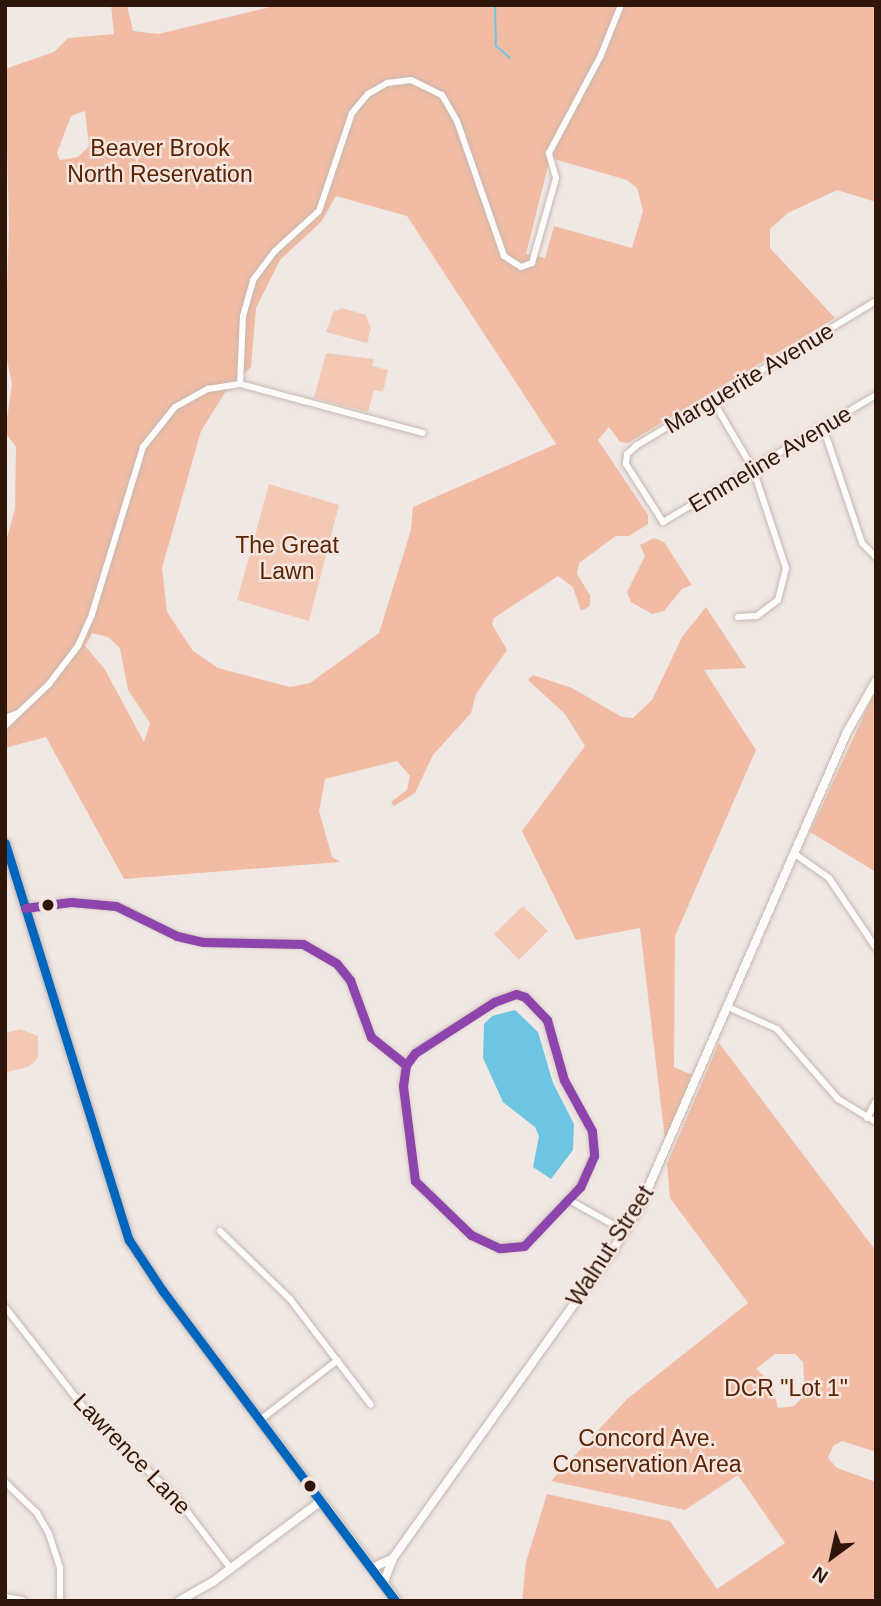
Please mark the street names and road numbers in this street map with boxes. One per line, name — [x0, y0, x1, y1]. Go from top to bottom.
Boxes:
street label: Marguerite Avenue — [659, 316, 839, 440]
street label: Emmeline Avenue — [683, 399, 857, 519]
street label: Walnut Street — [561, 1180, 659, 1312]
street label: Lawrence Lane — [67, 1388, 197, 1520]

